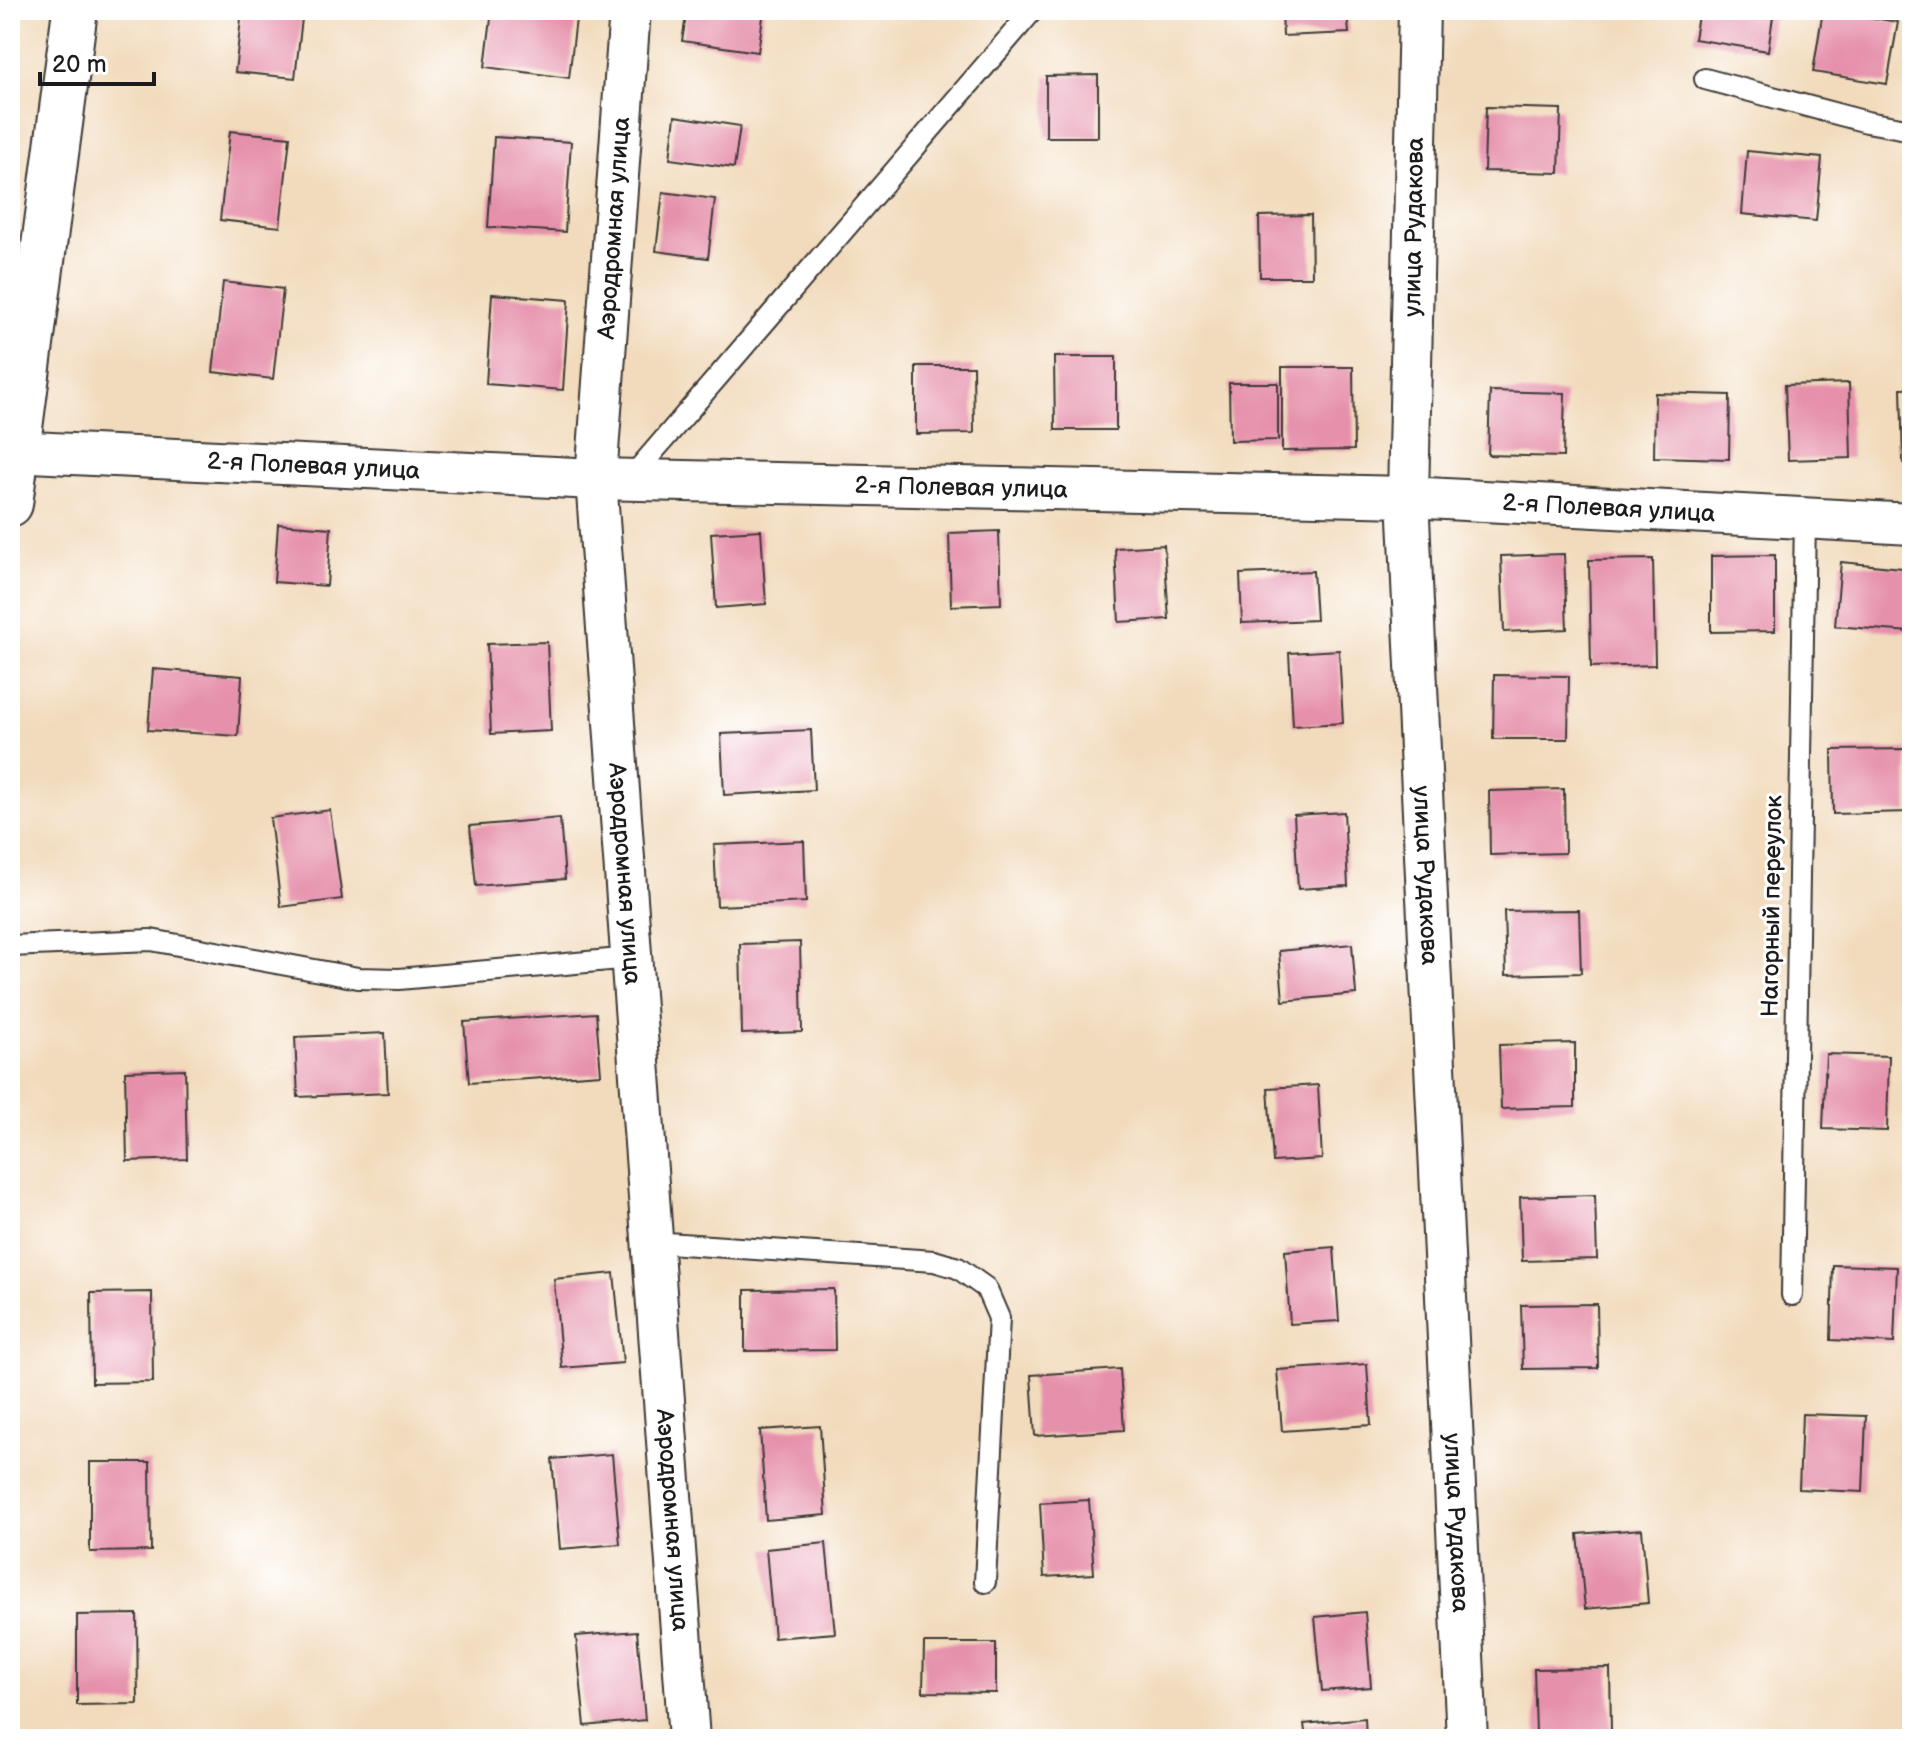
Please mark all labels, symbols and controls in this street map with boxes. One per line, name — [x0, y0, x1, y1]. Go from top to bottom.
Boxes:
scale bar — [40, 36, 154, 86]
text: 20 m — [52, 50, 107, 79]
street label: Аэродромная улица — [592, 116, 636, 341]
street label: улица Рудакова — [1398, 137, 1430, 317]
street label: 2-я Полевая улица — [207, 446, 421, 485]
street label: 2-я Полевая улица — [854, 470, 1068, 504]
street label: 2-я Полевая улица — [1502, 488, 1716, 528]
street label: Аэродромная улица — [602, 760, 648, 986]
street label: улица Рудакова — [1407, 785, 1445, 966]
street label: Нагорный переулок — [1756, 795, 1788, 1017]
street label: Аэродромная улица — [650, 1407, 695, 1632]
street label: улица Рудакова — [1438, 1432, 1475, 1613]

